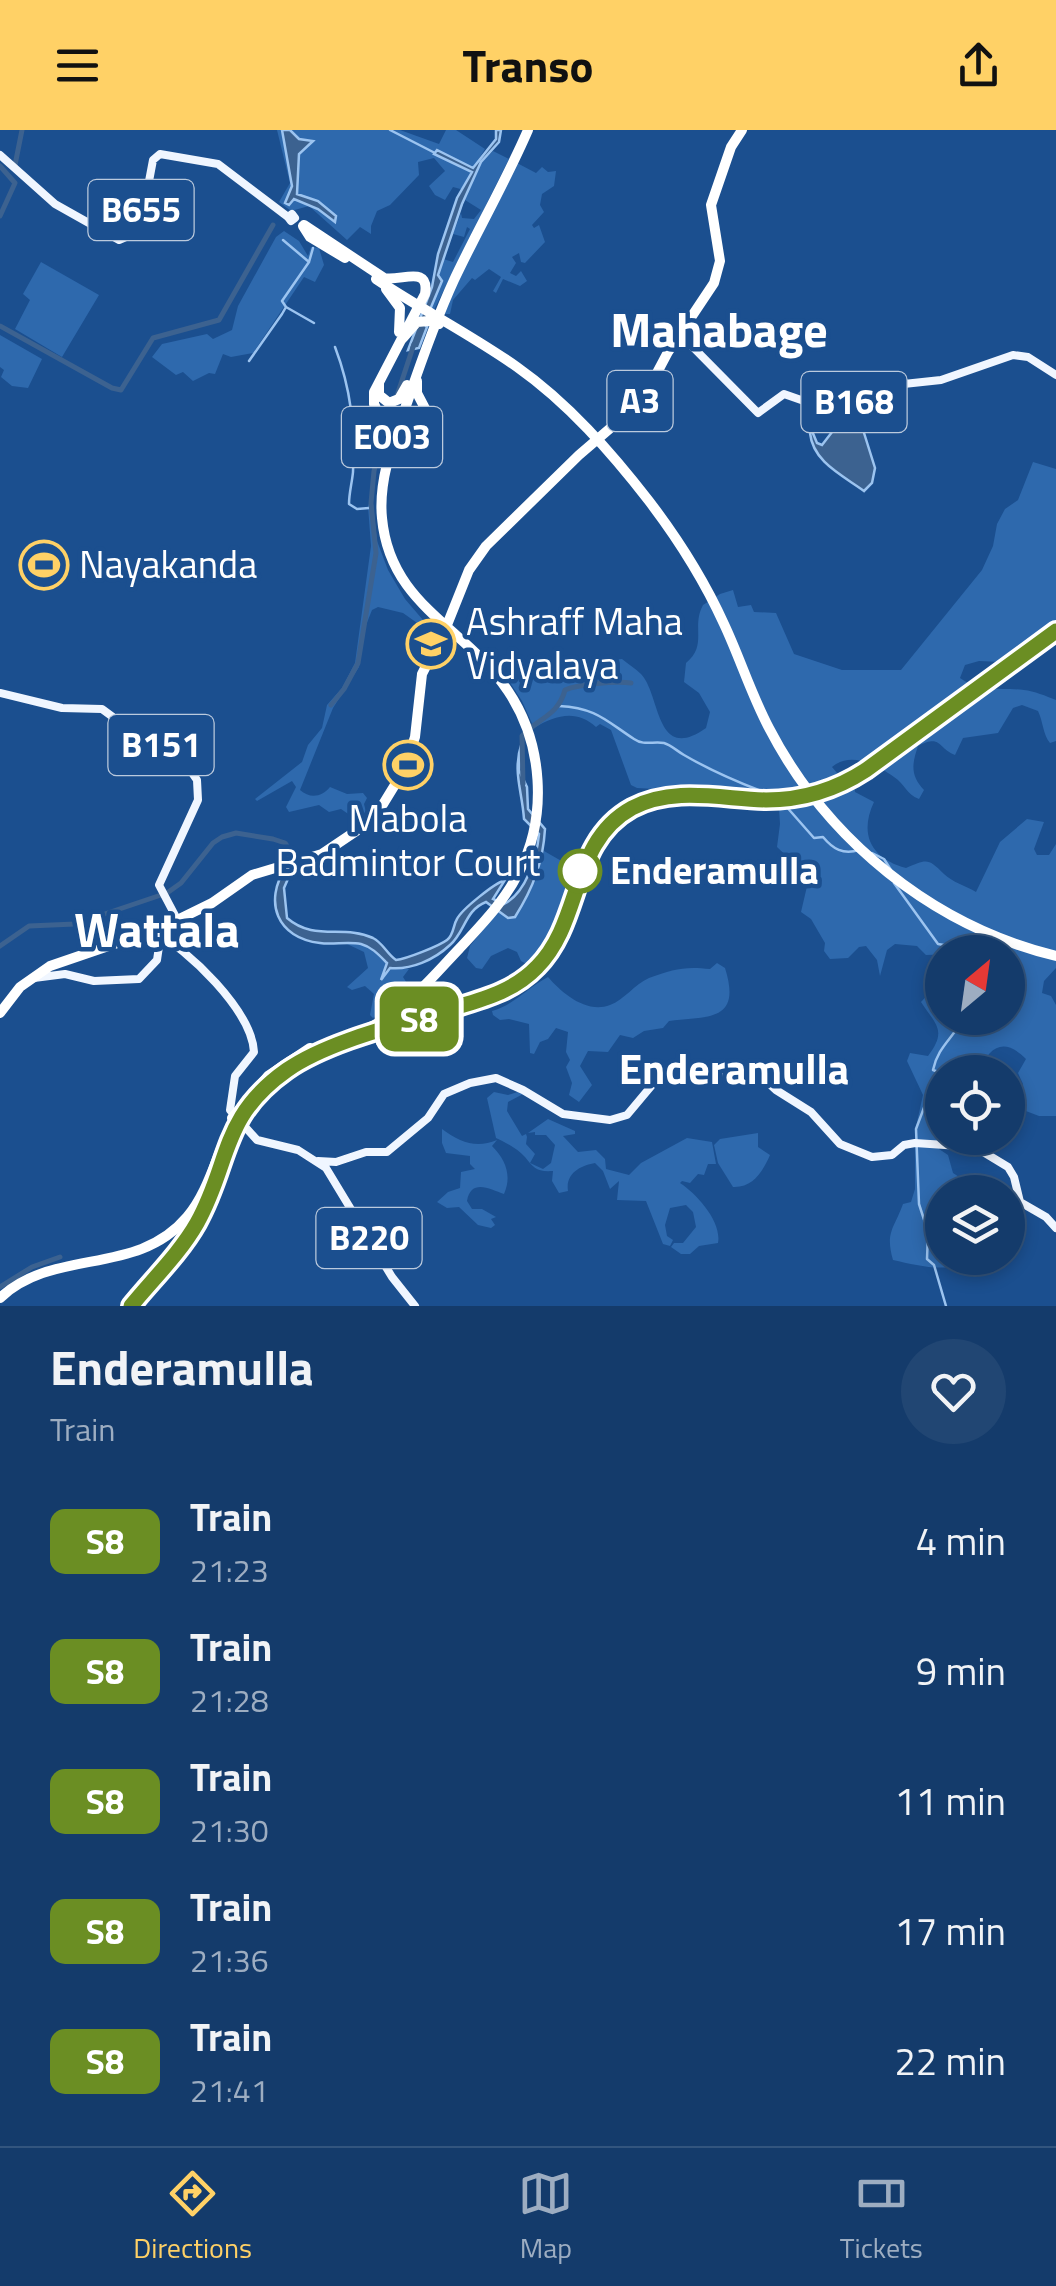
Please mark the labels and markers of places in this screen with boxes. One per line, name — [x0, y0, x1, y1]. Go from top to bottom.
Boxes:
place label: Nayakanda — [79, 535, 257, 593]
sports icon: Nayakanda — [18, 539, 70, 591]
place label: Ashraff Maha Vidyalaya — [466, 592, 683, 694]
school or university icon: Ashraff Maha Vidyalaya — [405, 618, 457, 670]
sports icon: Mabola Badmintor Court — [382, 739, 434, 791]
place label: Mabola Badmintor Court — [276, 789, 540, 891]
place label: Enderamulla — [610, 841, 819, 899]
marker: Enderamulla — [559, 850, 601, 892]

